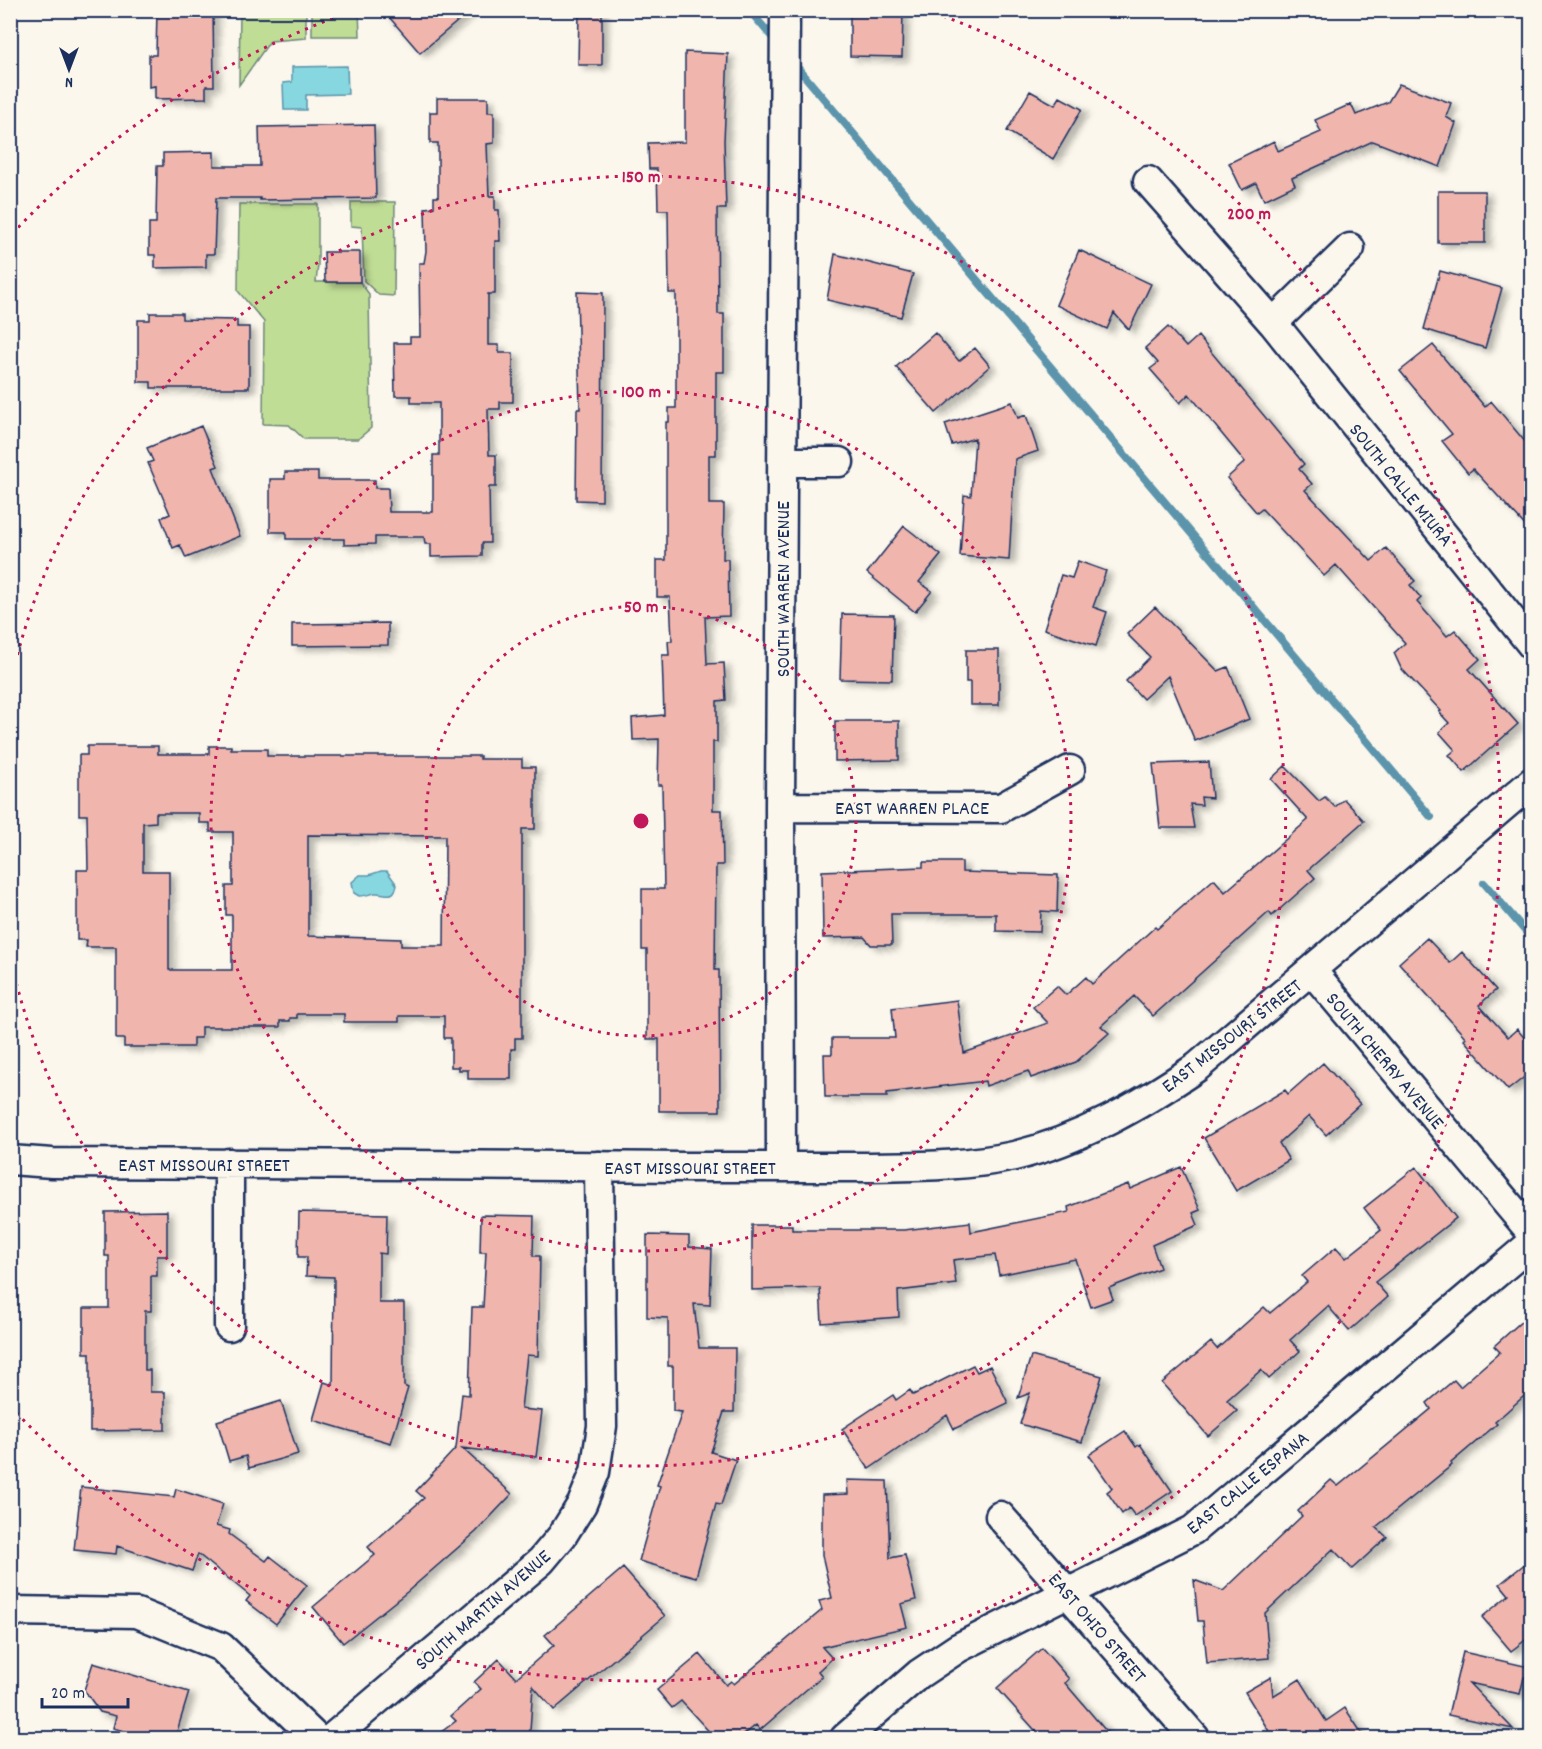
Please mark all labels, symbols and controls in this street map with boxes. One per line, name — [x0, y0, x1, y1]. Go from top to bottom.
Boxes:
north arrow — [39, 39, 99, 99]
text: N — [65, 70, 73, 93]
text: 150 m — [622, 166, 660, 191]
text: 200 m — [1227, 203, 1271, 228]
text: 100 m — [621, 381, 661, 406]
street label: SOUTH CALLE MIURA — [1341, 418, 1458, 554]
street label: SOUTH WARREN AVENUE — [771, 501, 799, 677]
text: 50 m — [624, 596, 658, 621]
street label: EAST WARREN PLACE — [835, 796, 989, 824]
centre of rings — [631, 811, 651, 831]
street label: EAST MISSOURI STREET — [1157, 974, 1309, 1101]
street label: SOUTH CHERRY AVENUE — [1318, 987, 1450, 1137]
street label: EAST MISSOURI STREET — [118, 1153, 290, 1181]
street label: EAST MISSOURI STREET — [604, 1156, 776, 1184]
street label: EAST CALLE ESPANA — [1181, 1426, 1316, 1543]
street label: SOUTH MARTIN AVENUE — [410, 1544, 558, 1678]
street label: EAST OHIO STREET — [1040, 1568, 1152, 1690]
scale bar — [42, 1671, 128, 1709]
text: 20 m — [51, 1682, 85, 1707]

